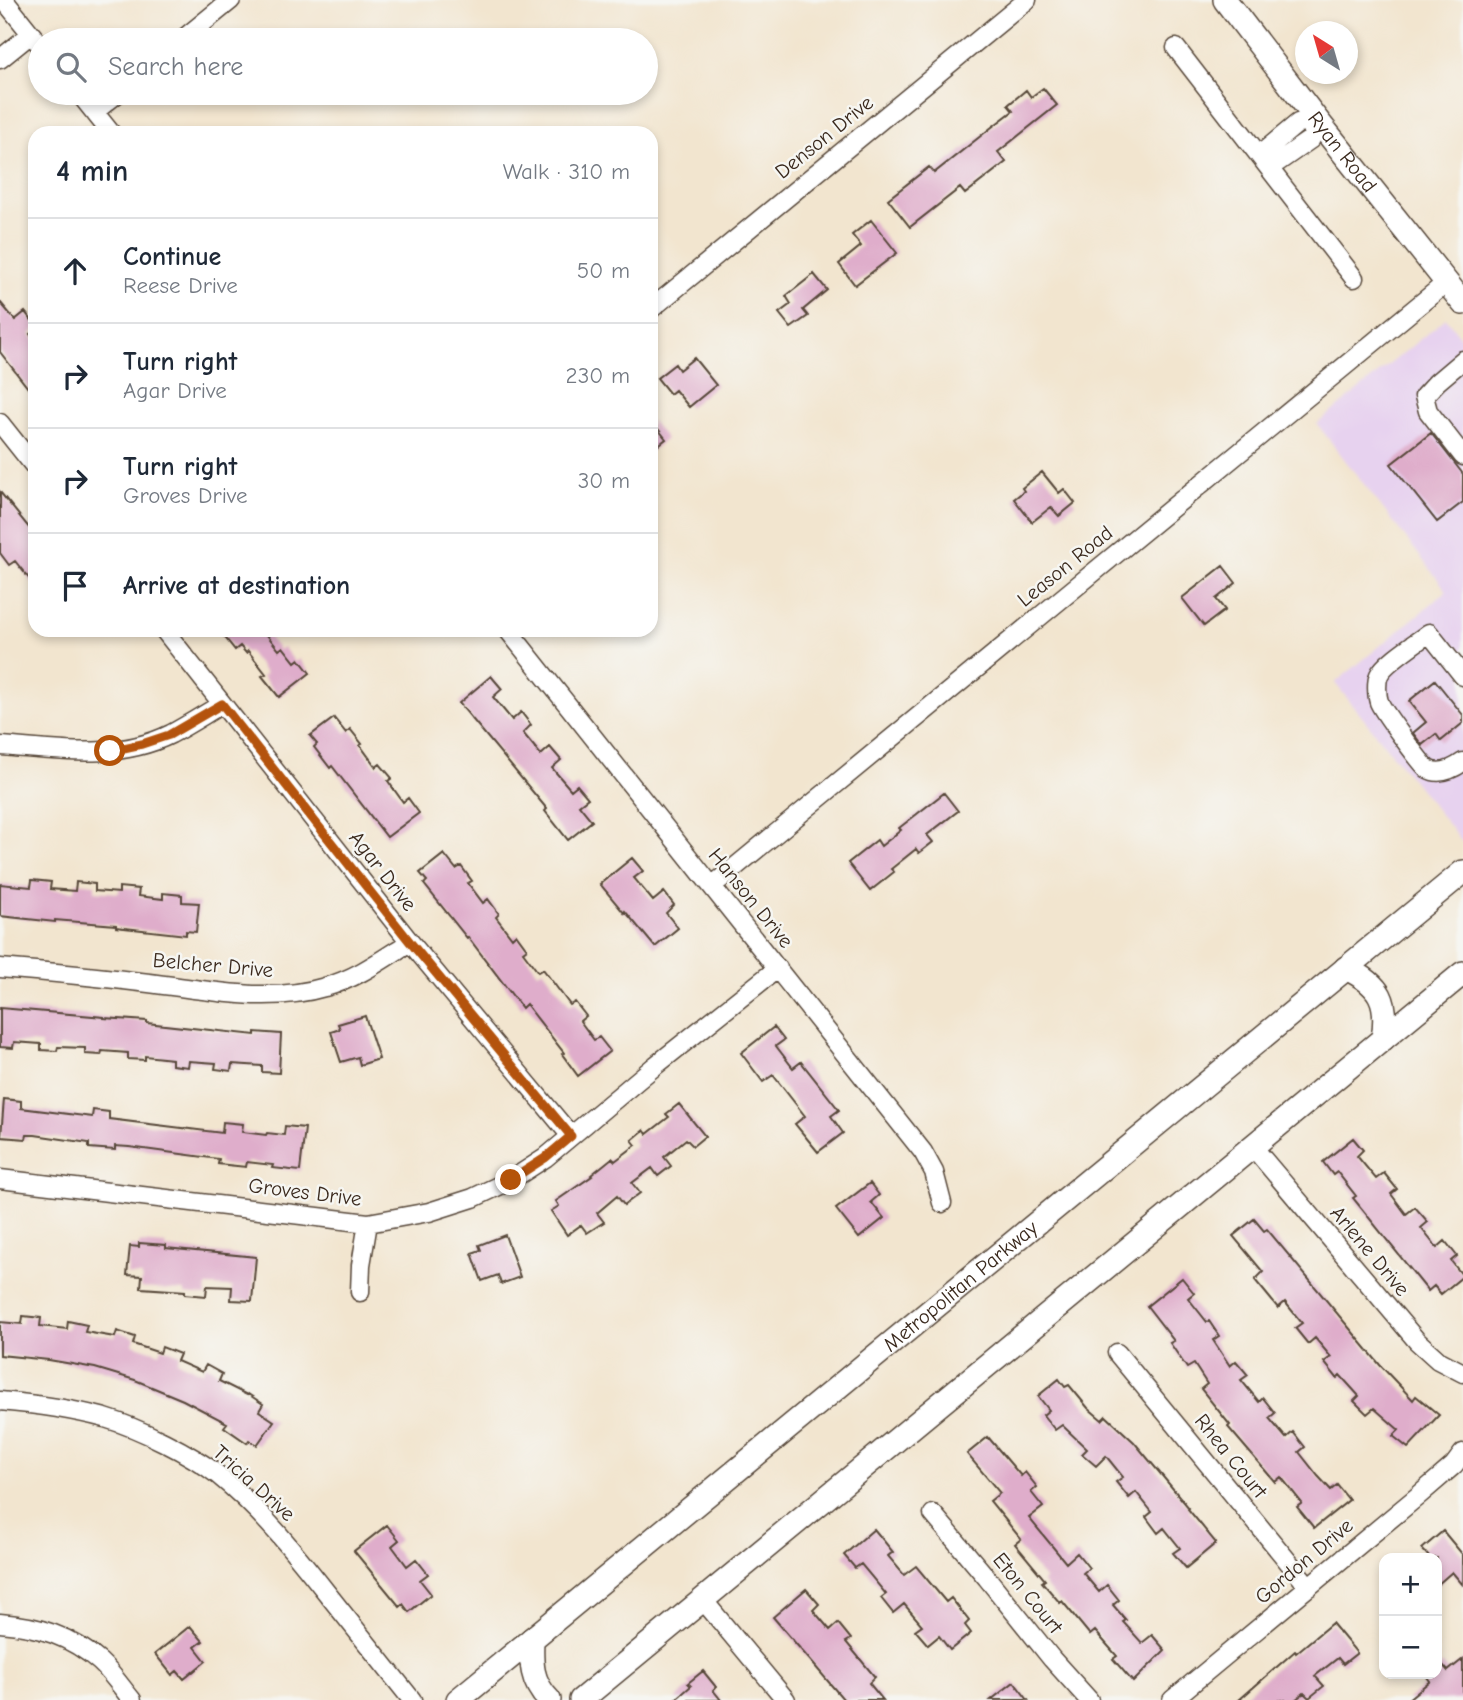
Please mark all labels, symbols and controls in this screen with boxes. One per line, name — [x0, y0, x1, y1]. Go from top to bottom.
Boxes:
north arrow — [1295, 21, 1358, 84]
search box — [28, 28, 658, 105]
icon: search — [52, 48, 90, 86]
text: Search here — [108, 52, 243, 82]
street label: Denson Drive — [770, 90, 878, 184]
street label: Ryan Road — [1303, 107, 1382, 197]
text: 4 min — [56, 154, 128, 189]
text: Walk · 310 m — [503, 158, 630, 185]
text: Continue — [123, 242, 221, 272]
icon: ahead — [56, 252, 94, 290]
text: 50 m — [577, 257, 630, 284]
text: Reese Drive — [123, 272, 238, 299]
text: Turn right — [123, 347, 237, 377]
icon: right — [56, 357, 94, 395]
text: 230 m — [566, 362, 630, 389]
text: Agar Drive — [123, 377, 227, 404]
text: Turn right — [123, 452, 237, 482]
icon: right — [56, 462, 94, 500]
text: 30 m — [578, 467, 630, 494]
text: Groves Drive — [123, 482, 248, 509]
street label: Leason Road — [1013, 520, 1117, 612]
icon: arrive — [56, 567, 94, 605]
text: Arrive at destination — [123, 571, 350, 601]
route start — [94, 735, 125, 766]
street label: Agar Drive — [344, 826, 422, 916]
street label: Hanson Drive — [704, 843, 798, 953]
street label: Belcher Drive — [152, 948, 274, 982]
route end — [495, 1164, 526, 1195]
street label: Groves Drive — [247, 1173, 363, 1211]
street label: Arlene Drive — [1325, 1201, 1415, 1301]
street label: Metropolitan Parkway — [879, 1215, 1043, 1357]
street label: Rhea Court — [1190, 1409, 1273, 1504]
street label: Tricia Drive — [208, 1440, 300, 1526]
street label: Gordon Drive — [1250, 1513, 1358, 1609]
street label: Eton Court — [988, 1548, 1068, 1639]
map controls — [1379, 1553, 1442, 1679]
button: + — [1379, 1553, 1442, 1616]
button: − — [1379, 1616, 1442, 1679]

